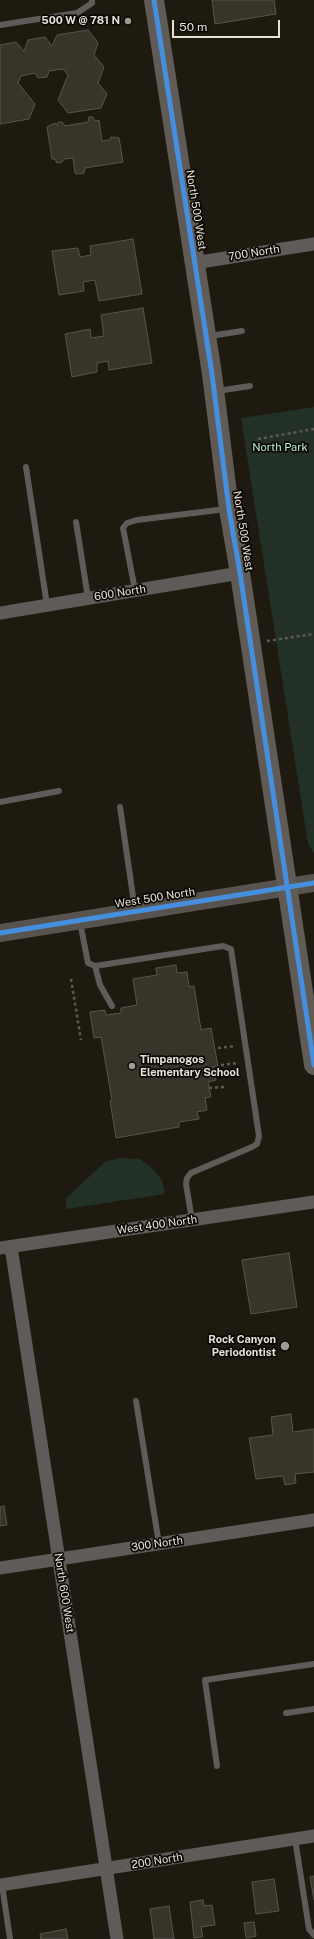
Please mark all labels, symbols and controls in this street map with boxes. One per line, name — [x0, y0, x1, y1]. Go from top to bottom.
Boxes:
scale bar — [174, 12, 282, 38]
place label: 500 W @ 781 N — [41, 14, 120, 28]
marker: 500 W @ 781 N — [123, 16, 133, 26]
text: 50 m — [179, 20, 207, 34]
street label: North 500 West — [183, 169, 209, 251]
street label: 700 North — [227, 242, 281, 264]
park label: North Park — [252, 441, 308, 455]
street label: North 500 West — [230, 490, 256, 572]
street label: 600 North — [93, 582, 147, 604]
street label: West 500 North — [114, 885, 196, 911]
place label: Timpanogos Elementary School — [140, 1053, 240, 1079]
marker: Timpanogos Elementary School — [127, 1061, 137, 1071]
street label: West 400 North — [116, 1213, 198, 1237]
place label: Rock Canyon Periodontist — [208, 1333, 276, 1359]
marker: Rock Canyon Periodontist — [279, 1340, 291, 1352]
street label: 300 North — [130, 1534, 184, 1554]
street label: North 600 West — [51, 1552, 77, 1634]
street label: 200 North — [130, 1850, 184, 1872]

